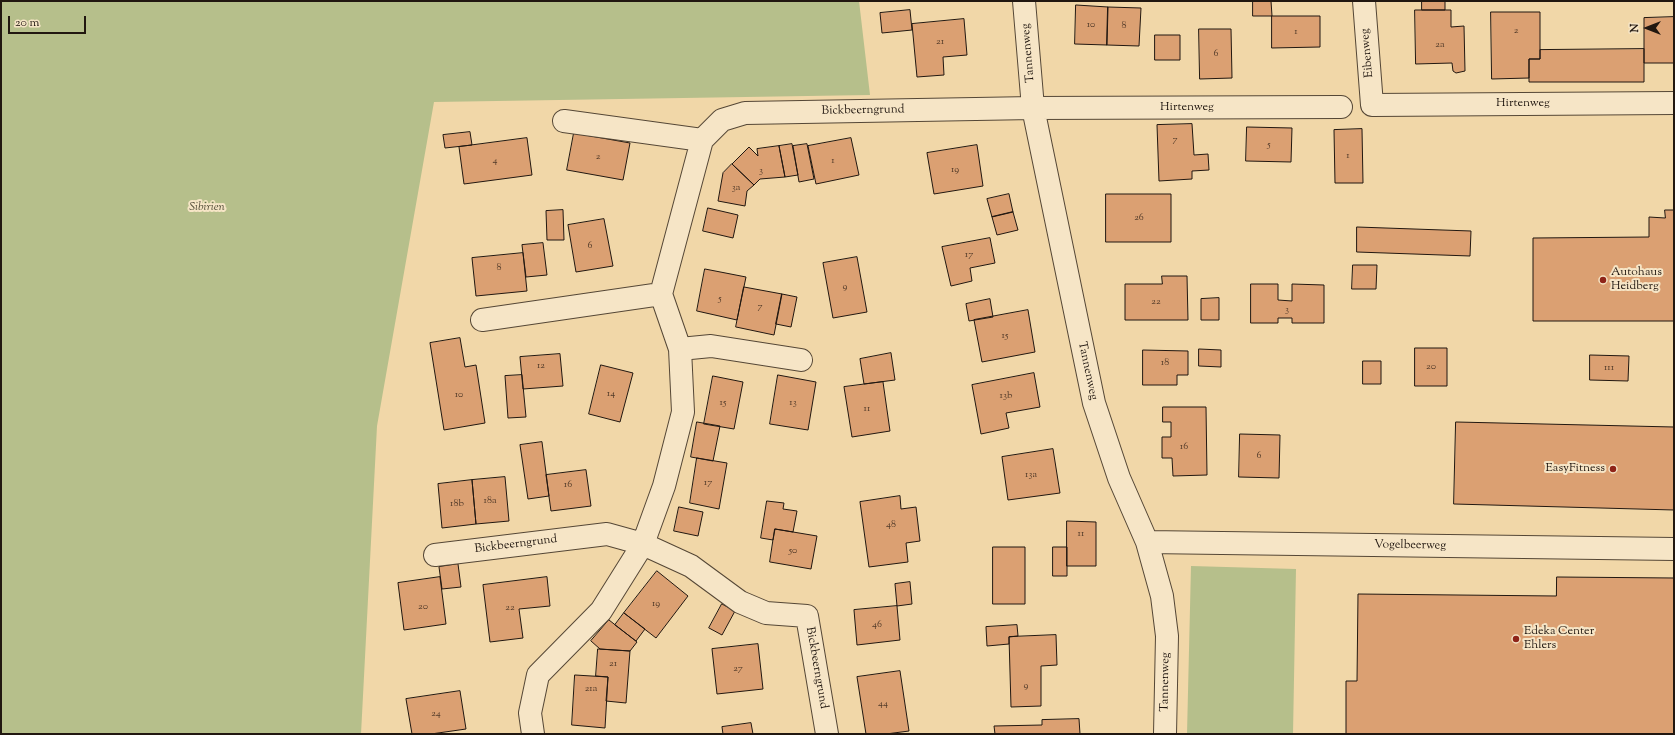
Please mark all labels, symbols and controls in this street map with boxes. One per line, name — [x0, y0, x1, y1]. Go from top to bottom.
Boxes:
scale bar — [10, 8, 88, 34]
north arrow — [1627, 8, 1667, 48]
text: 20 m — [15, 14, 39, 32]
house number: 10 — [1087, 19, 1095, 31]
house number: 8 — [1122, 20, 1126, 32]
street label: Tannenweg — [1019, 23, 1039, 83]
text: N — [1627, 24, 1643, 32]
house number: 2 — [1514, 25, 1518, 37]
house number: 1 — [1294, 26, 1298, 38]
street label: Eibenweg — [1359, 28, 1377, 78]
house number: 21 — [936, 36, 944, 48]
house number: 2a — [1435, 39, 1445, 51]
house number: 6 — [1214, 48, 1218, 60]
street label: Hirtenweg — [1496, 97, 1550, 111]
street label: Hirtenweg — [1160, 101, 1214, 115]
street label: Bickbeerngrund — [821, 103, 905, 119]
house number: 7 — [1172, 134, 1178, 146]
house number: 5 — [1267, 139, 1271, 151]
house number: 1 — [1346, 150, 1350, 162]
house number: 2 — [596, 151, 600, 163]
house number: 4 — [492, 155, 498, 167]
house number: 1 — [831, 155, 835, 167]
house number: 19 — [951, 164, 959, 176]
house number: 3 — [759, 165, 763, 177]
house number: 3a — [732, 182, 740, 194]
park label: Sibirien — [189, 201, 225, 215]
house number: 26 — [1134, 212, 1144, 224]
house number: 6 — [588, 240, 592, 252]
house number: 17 — [965, 249, 973, 261]
house number: 8 — [497, 262, 501, 274]
place label: Autohaus Heidberg — [1611, 266, 1662, 294]
marker: Autohaus Heidberg — [1598, 275, 1608, 285]
house number: 9 — [843, 281, 847, 293]
house number: 5 — [718, 293, 722, 305]
house number: 22 — [1151, 296, 1161, 308]
house number: 7 — [757, 301, 763, 313]
house number: 3 — [1285, 304, 1289, 316]
house number: 15 — [1002, 330, 1008, 342]
street label: Tannenweg — [1074, 340, 1100, 402]
house number: 18 — [1161, 357, 1169, 369]
house number: 12 — [537, 360, 545, 372]
house number: 20 — [1426, 361, 1436, 373]
house number: 111 — [1604, 362, 1614, 374]
house number: 14 — [607, 388, 615, 400]
house number: 10 — [455, 389, 463, 401]
house number: 13b — [1000, 390, 1012, 402]
house number: 15 — [720, 397, 726, 409]
house number: 13 — [789, 397, 797, 409]
house number: 11 — [864, 403, 870, 415]
house number: 16 — [1180, 441, 1188, 453]
house number: 6 — [1257, 450, 1261, 462]
place label: EasyFitness — [1546, 462, 1605, 476]
marker: EasyFitness — [1608, 464, 1618, 474]
house number: 13a — [1025, 469, 1037, 481]
house number: 17 — [704, 477, 712, 489]
house number: 16 — [564, 479, 572, 491]
house number: 18a — [483, 495, 497, 507]
house number: 18b — [450, 498, 464, 510]
house number: 48 — [886, 519, 896, 531]
house number: 11 — [1078, 528, 1084, 540]
street label: Bickbeerngrund — [474, 533, 558, 557]
street label: Vogelbeerweg — [1374, 538, 1446, 554]
house number: 50 — [789, 545, 797, 557]
house number: 19 — [652, 598, 660, 610]
house number: 20 — [418, 601, 428, 613]
house number: 22 — [505, 602, 515, 614]
house number: 46 — [872, 619, 882, 631]
place label: Edeka Center Ehlers — [1524, 625, 1594, 653]
street label: Bickbeerngrund — [802, 626, 830, 710]
marker: Edeka Center Ehlers — [1511, 634, 1521, 644]
street label: Tannenweg — [1158, 652, 1174, 712]
house number: 21 — [609, 658, 617, 670]
house number: 27 — [733, 663, 743, 675]
house number: 9 — [1024, 680, 1028, 692]
house number: 21a — [585, 683, 597, 695]
house number: 44 — [878, 698, 888, 710]
house number: 24 — [431, 708, 441, 720]

